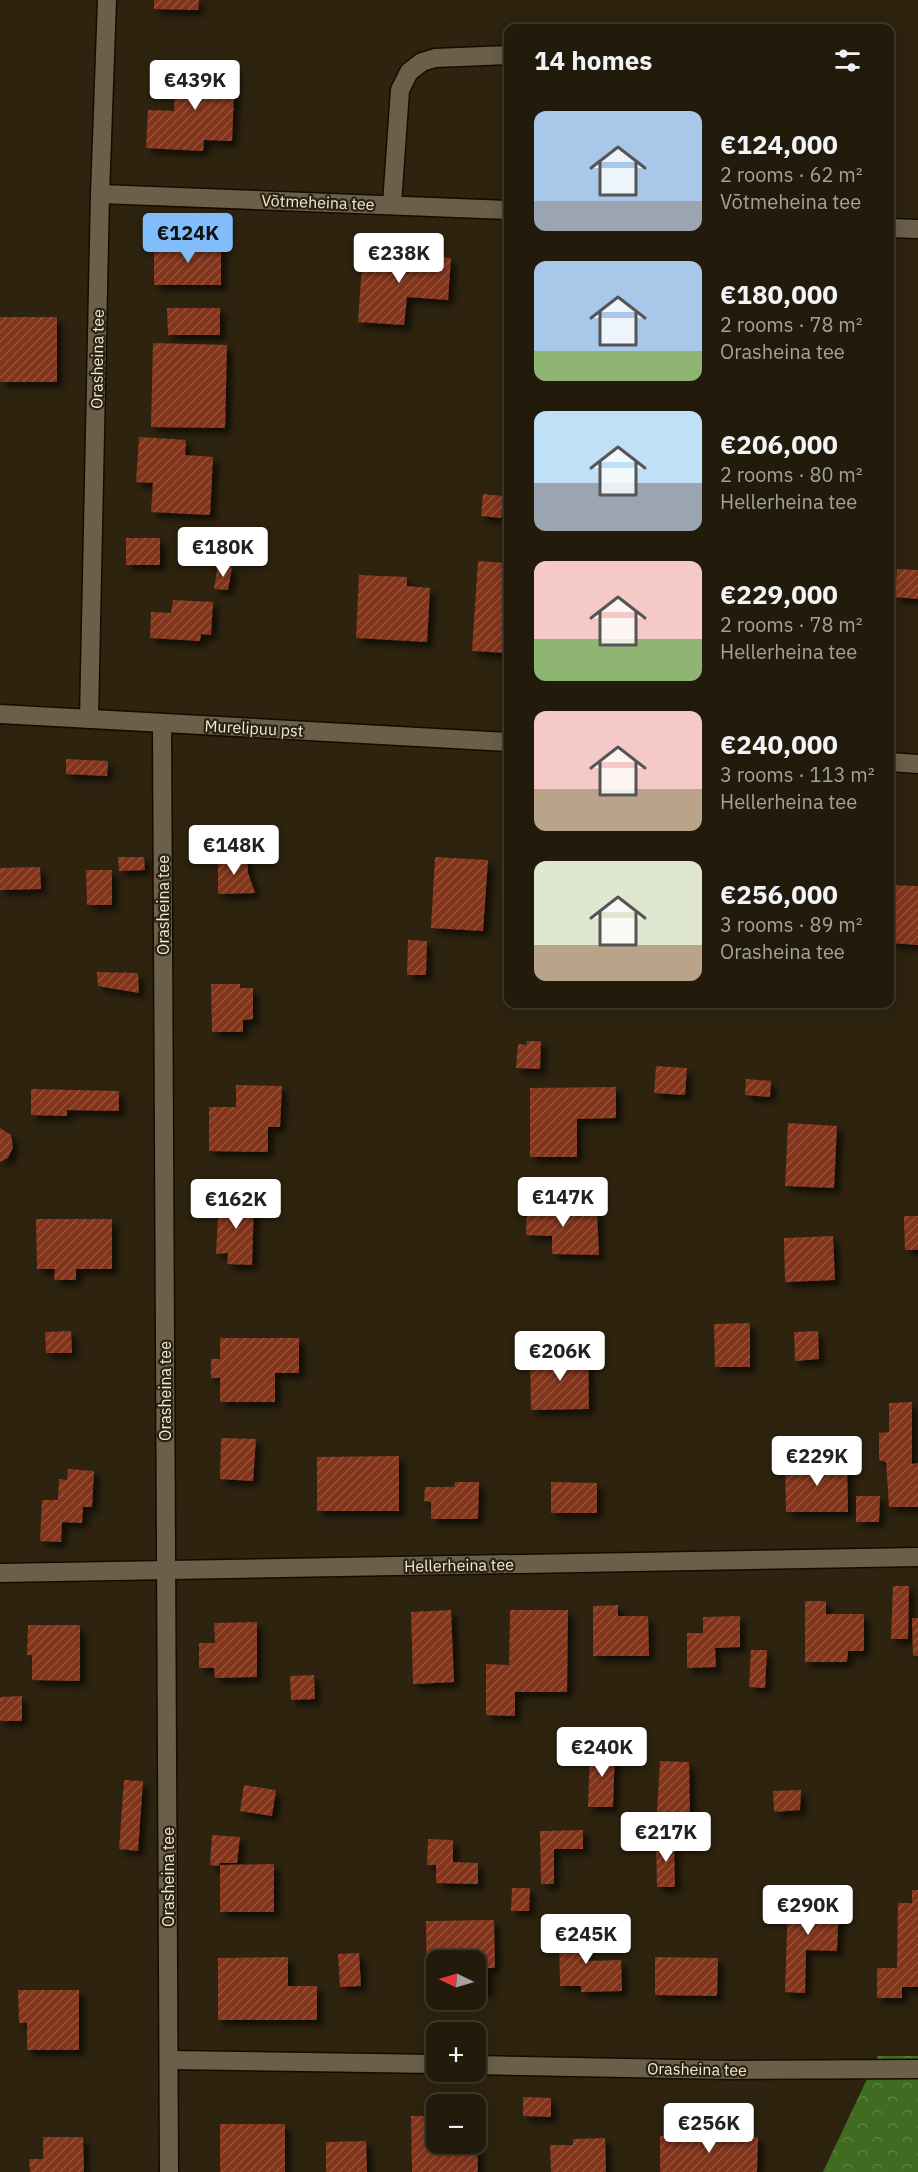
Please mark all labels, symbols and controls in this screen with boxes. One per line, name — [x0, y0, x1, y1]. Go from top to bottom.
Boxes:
text: 14 homes — [534, 43, 652, 77]
icon: filters — [831, 44, 864, 77]
pin: €439K — [153, 60, 237, 111]
text: €439K — [164, 66, 226, 93]
text: €124,000 — [720, 127, 838, 161]
icon: home — [582, 135, 654, 207]
text: 2 rooms · 62 m² — [720, 161, 863, 188]
text: Võtmeheina tee — [720, 188, 861, 215]
street label: Võtmeheina tee — [261, 190, 375, 214]
pin: €124K — [146, 213, 230, 264]
text: €124K — [157, 219, 219, 246]
pin: €238K — [357, 233, 441, 284]
text: €238K — [368, 239, 430, 266]
text: €180,000 — [720, 277, 838, 311]
icon: home — [582, 285, 654, 357]
street label: Orasheina tee — [86, 309, 108, 409]
text: 2 rooms · 78 m² — [720, 311, 863, 338]
text: Orasheina tee — [720, 338, 845, 365]
text: €206,000 — [720, 427, 838, 461]
icon: home — [582, 435, 654, 507]
text: 2 rooms · 80 m² — [720, 461, 863, 488]
text: Hellerheina tee — [720, 488, 857, 515]
pin: €180K — [181, 527, 265, 578]
text: €180K — [192, 533, 254, 560]
text: €229,000 — [720, 577, 838, 611]
icon: home — [582, 585, 654, 657]
text: 2 rooms · 78 m² — [720, 611, 863, 638]
text: Hellerheina tee — [720, 638, 857, 665]
street label: Murelipuu pst — [204, 715, 304, 741]
text: €240,000 — [720, 727, 838, 761]
icon: home — [582, 735, 654, 807]
text: 3 rooms · 113 m² — [720, 761, 875, 788]
text: Hellerheina tee — [720, 788, 857, 815]
pin: €148K — [192, 825, 276, 876]
text: €148K — [203, 831, 265, 858]
street label: Orasheina tee — [153, 855, 173, 955]
text: €256,000 — [720, 877, 838, 911]
icon: home — [582, 885, 654, 957]
text: 3 rooms · 89 m² — [720, 911, 863, 938]
text: Orasheina tee — [720, 938, 845, 965]
pin: €147K — [521, 1177, 605, 1228]
pin: €162K — [194, 1179, 278, 1230]
text: €147K — [532, 1183, 594, 1210]
text: €162K — [205, 1185, 267, 1212]
pin: €206K — [518, 1331, 602, 1382]
text: €206K — [529, 1337, 591, 1364]
street label: Orasheina tee — [155, 1341, 175, 1441]
pin: €229K — [775, 1436, 859, 1487]
text: €229K — [786, 1442, 848, 1469]
street label: Hellerheina tee — [404, 1554, 514, 1576]
pin: €240K — [560, 1727, 644, 1778]
text: €240K — [571, 1733, 633, 1760]
pin: €217K — [624, 1812, 708, 1863]
text: €217K — [635, 1818, 697, 1845]
street label: Orasheina tee — [158, 1827, 178, 1927]
pin: €290K — [766, 1885, 850, 1936]
text: €290K — [777, 1891, 839, 1918]
pin: €245K — [544, 1914, 628, 1965]
text: €245K — [555, 1920, 617, 1947]
north arrow — [426, 1950, 486, 2010]
map controls — [426, 1950, 486, 2154]
button: + — [426, 2022, 486, 2082]
street label: Orasheina tee — [647, 2058, 747, 2080]
button: − — [426, 2094, 486, 2154]
pin: €256K — [667, 2103, 751, 2154]
text: €256K — [678, 2109, 740, 2136]

